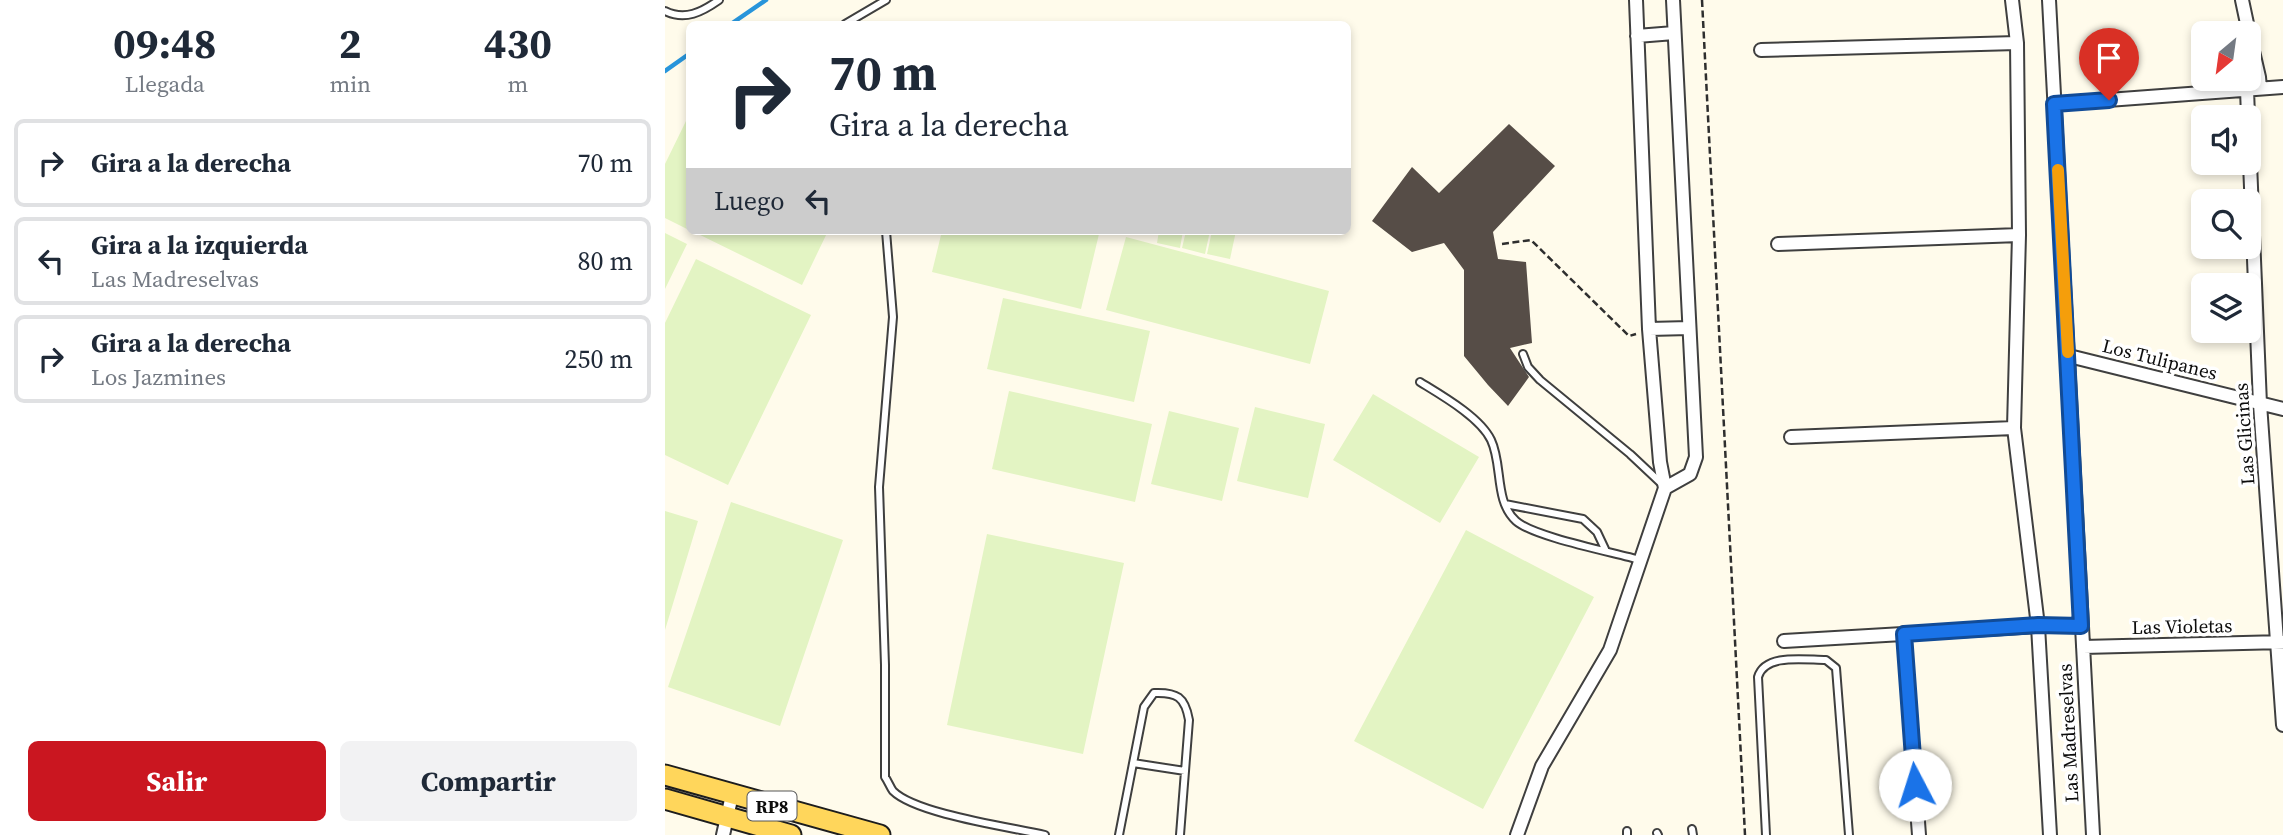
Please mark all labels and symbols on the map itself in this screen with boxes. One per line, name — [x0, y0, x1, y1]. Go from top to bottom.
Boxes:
north arrow — [2191, 21, 2261, 91]
pin — [2079, 28, 2139, 100]
street label: Los Tulipanes — [2100, 332, 2220, 386]
street label: Las Glicinas — [2227, 382, 2261, 486]
street label: Las Violetas — [2131, 612, 2233, 640]
street label: Las Madreselvas — [2051, 663, 2085, 803]
position arrow — [1878, 748, 1952, 822]
road number: RP8 — [747, 792, 797, 820]

